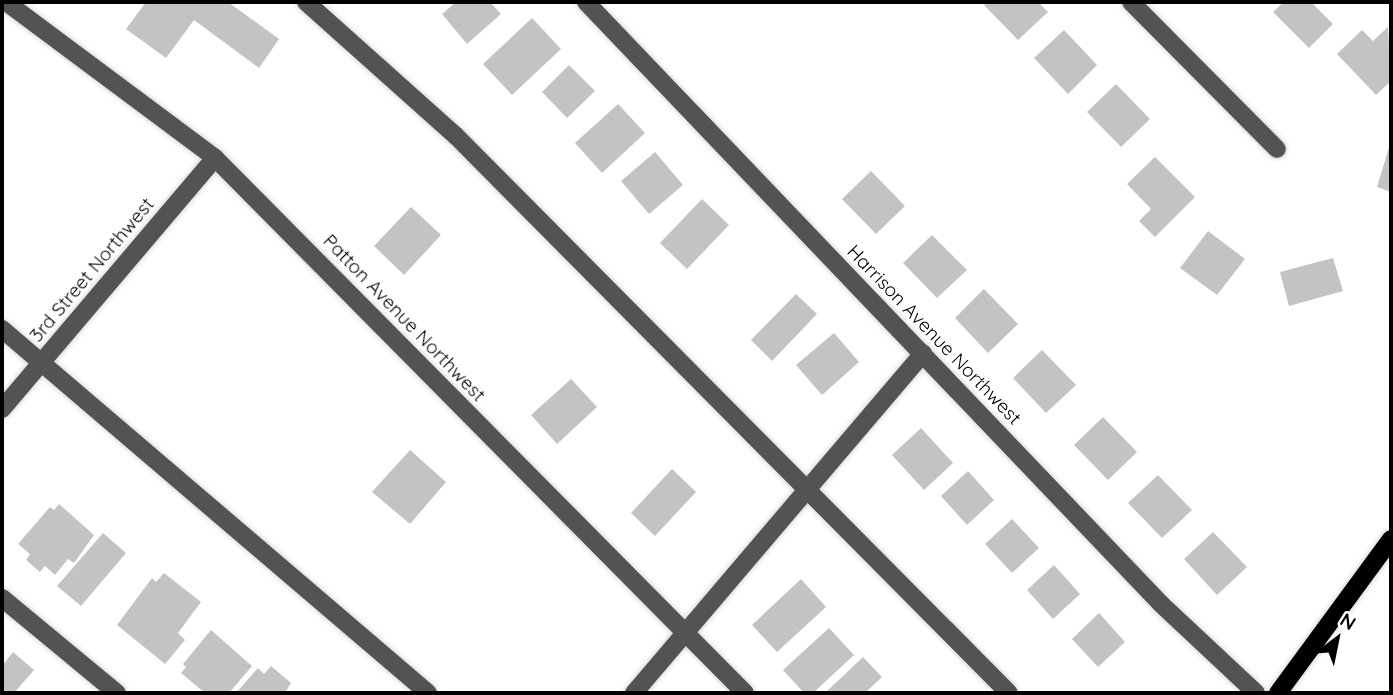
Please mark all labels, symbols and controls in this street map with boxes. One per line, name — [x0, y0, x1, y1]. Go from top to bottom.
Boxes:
street label: 3rd Street Northwest — [25, 193, 159, 347]
street label: Patton Avenue Northwest — [318, 230, 490, 406]
street label: Harrison Avenue Northwest — [842, 240, 1026, 430]
north arrow — [1302, 604, 1372, 674]
text: N — [1336, 607, 1360, 635]

